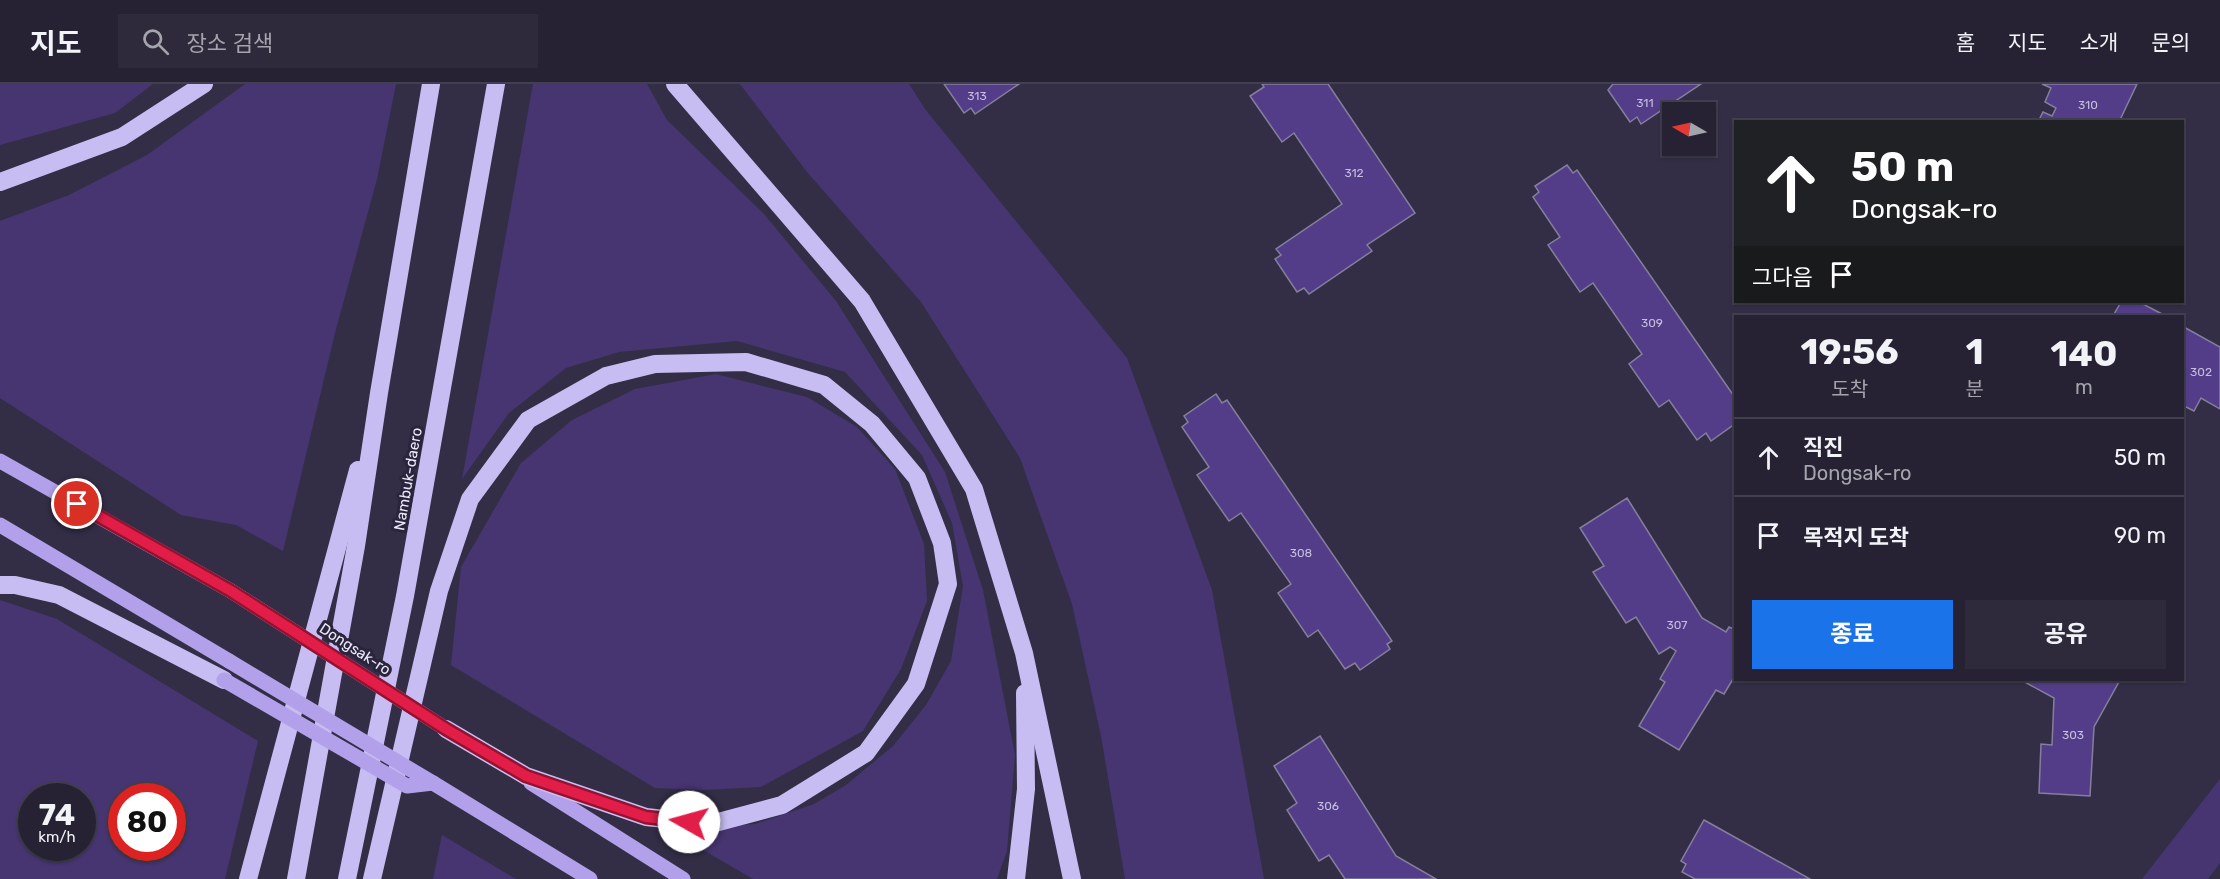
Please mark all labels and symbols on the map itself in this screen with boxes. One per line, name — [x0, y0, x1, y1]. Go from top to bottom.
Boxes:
house number: 313 — [967, 89, 987, 103]
house number: 311 — [1636, 96, 1654, 110]
house number: 310 — [2078, 98, 2098, 112]
north arrow — [1662, 102, 1716, 156]
house number: 312 — [1344, 166, 1364, 180]
house number: 309 — [1641, 316, 1663, 330]
house number: 302 — [2190, 365, 2212, 379]
street label: Nambuk-daero — [390, 426, 426, 532]
pin — [51, 478, 102, 529]
house number: 308 — [1290, 546, 1312, 560]
house number: 307 — [1667, 618, 1688, 632]
street label: Dongsak-ro — [316, 619, 394, 679]
house number: 303 — [2062, 728, 2084, 742]
speed limit sign: 80 — [108, 783, 186, 861]
position arrow — [657, 790, 721, 854]
house number: 306 — [1317, 799, 1339, 813]

